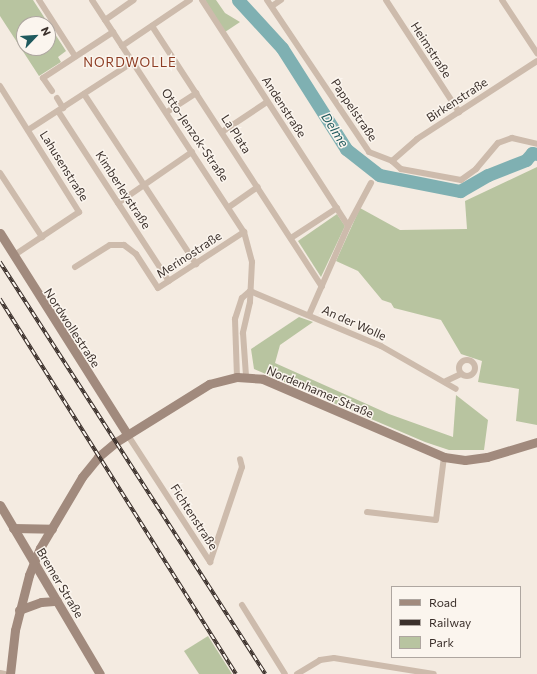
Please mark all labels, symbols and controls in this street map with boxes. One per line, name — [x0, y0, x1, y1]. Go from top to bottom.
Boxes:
north arrow — [16, 16, 56, 56]
street label: Heimstraße — [408, 19, 454, 81]
text: N — [39, 25, 54, 38]
district label: NORDWOLLE — [83, 54, 177, 70]
street label: Andenstraße — [259, 74, 309, 140]
street label: Birkenstraße — [424, 75, 490, 125]
street label: Pappelstraße — [328, 76, 380, 144]
street label: Otto-Jenzok-Straße — [158, 86, 232, 184]
water label: Delme — [318, 110, 352, 150]
street label: La Plata — [218, 112, 254, 156]
street label: Lahusenstraße — [37, 128, 91, 204]
street label: Kimberleystraße — [92, 148, 154, 232]
street label: Merinostraße — [154, 229, 224, 281]
street label: Nordwollestraße — [41, 286, 103, 370]
street label: An der Wolle — [320, 302, 388, 344]
street label: Nordenhamer Straße — [265, 363, 375, 421]
street label: Fichtenstraße — [167, 481, 221, 553]
street label: Bremer Straße — [33, 545, 87, 621]
legend — [391, 586, 521, 658]
text: Road — [429, 595, 457, 609]
text: Railway — [429, 615, 471, 629]
text: Park — [429, 635, 454, 649]

